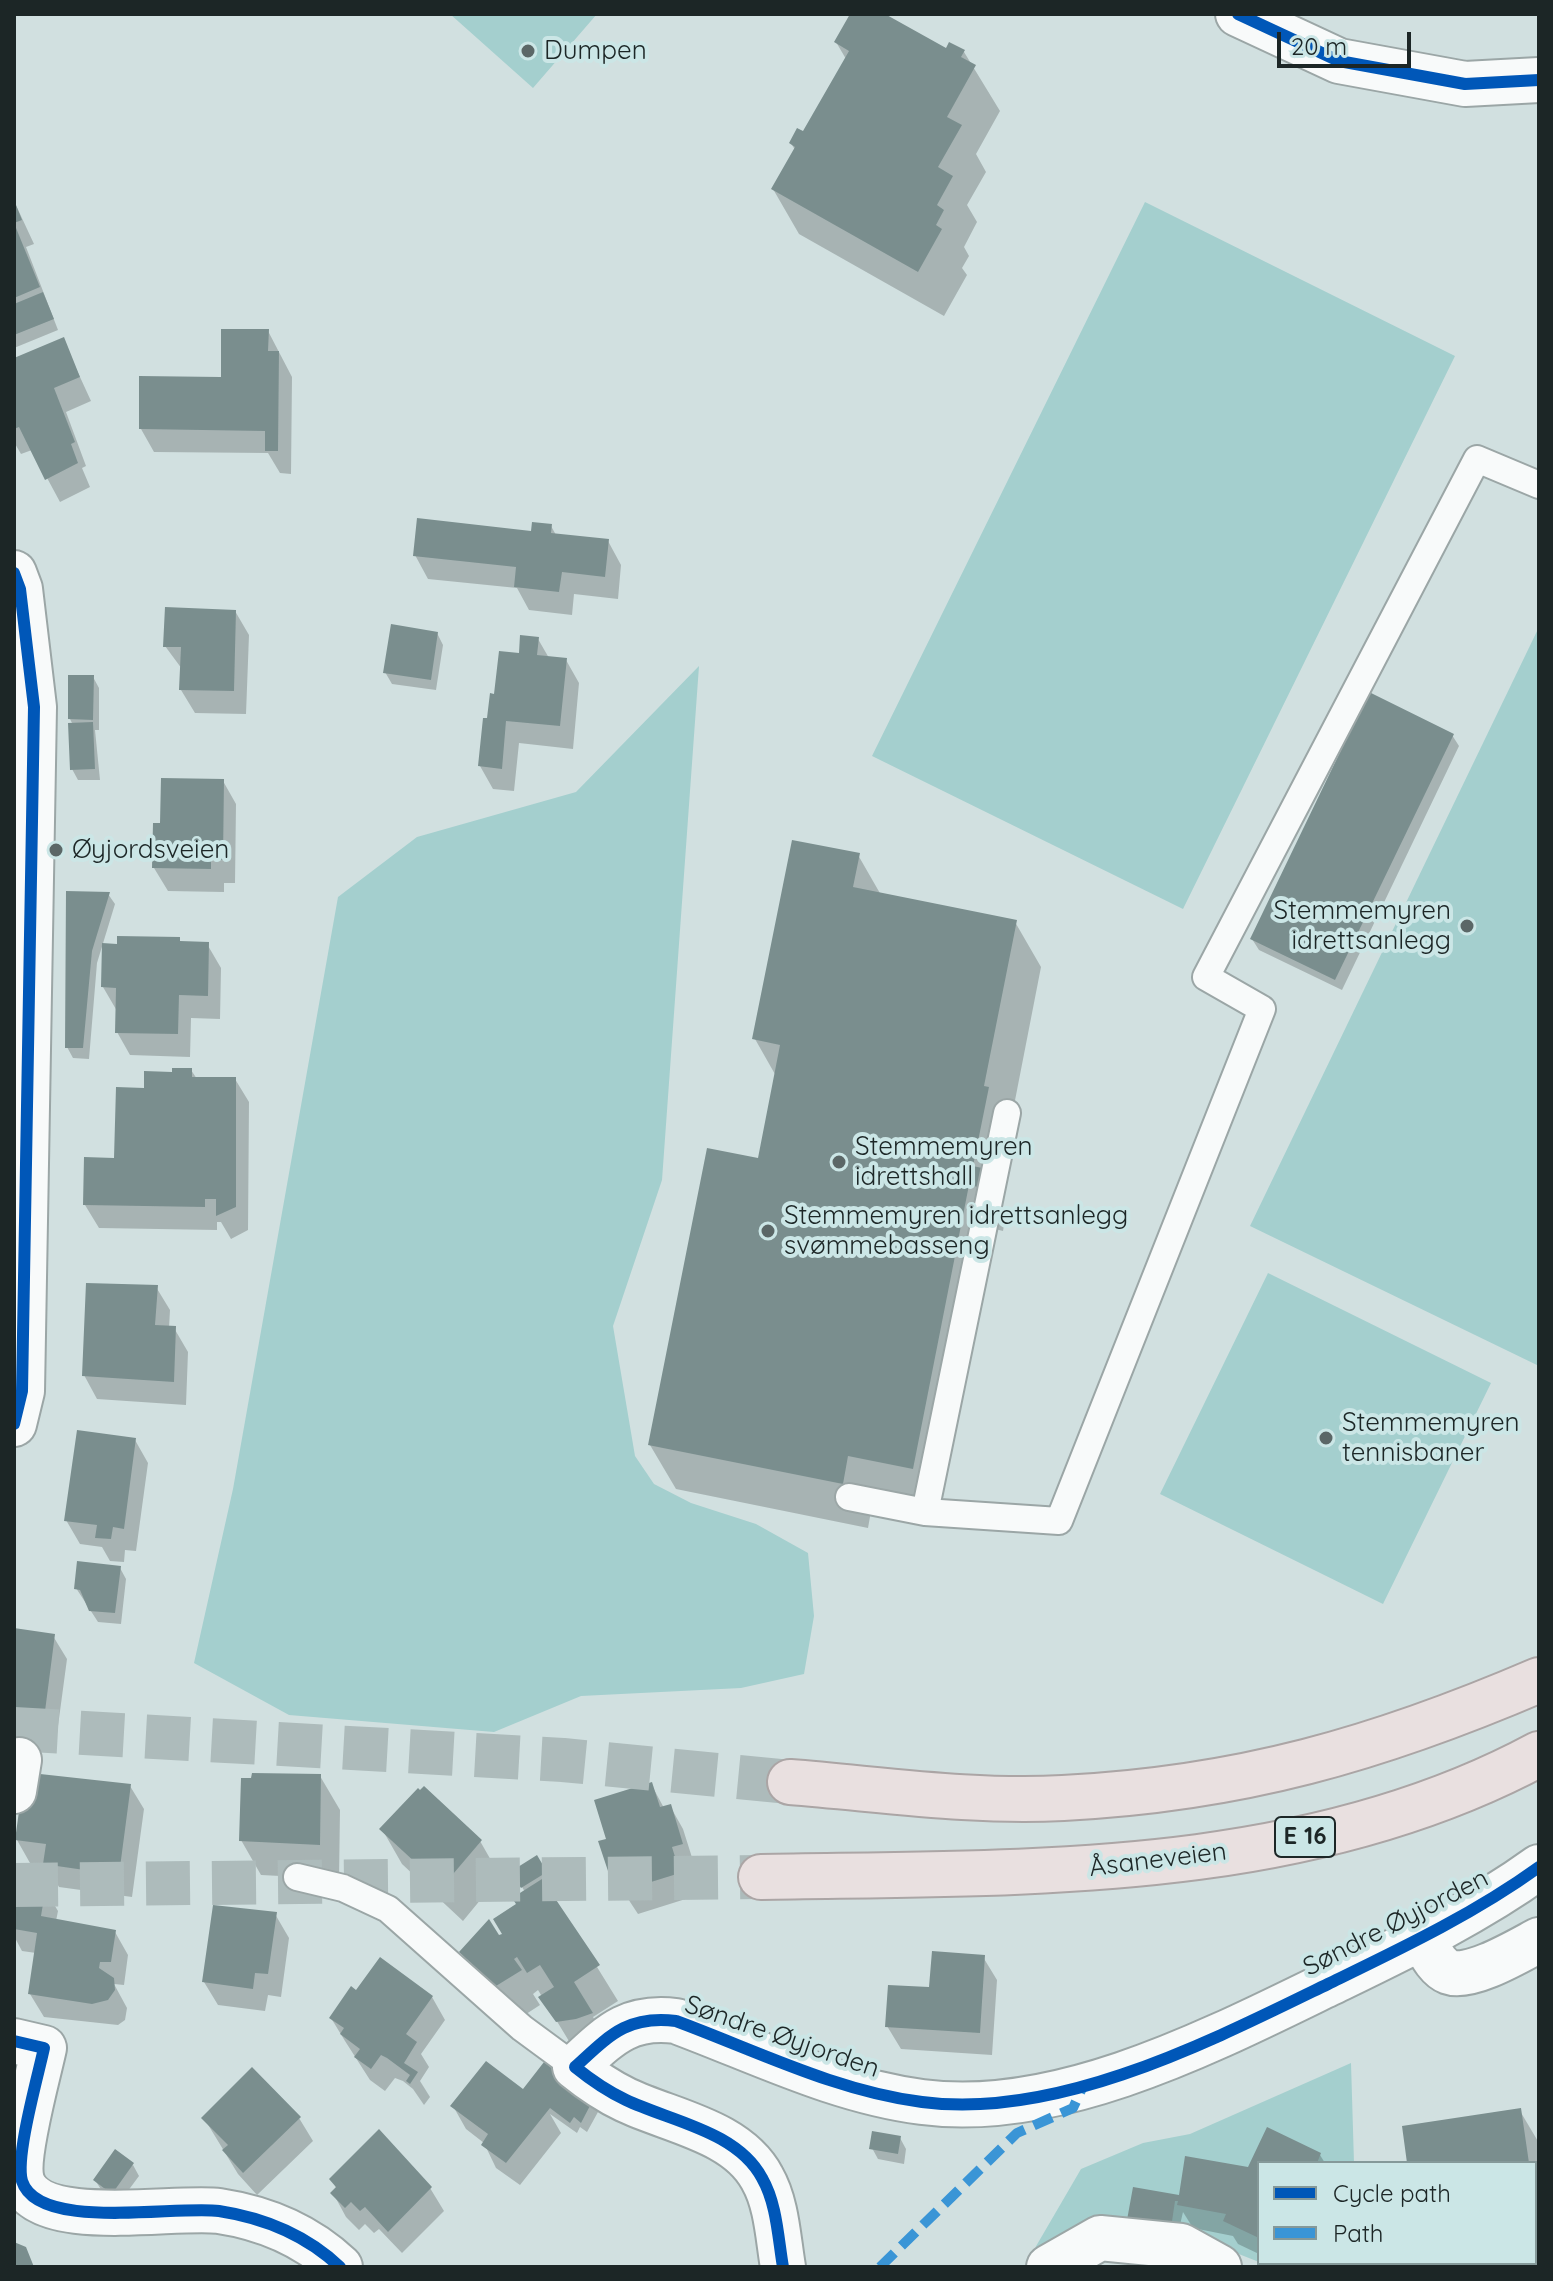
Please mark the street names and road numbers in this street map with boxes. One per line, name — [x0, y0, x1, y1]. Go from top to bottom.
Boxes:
road number: E 16 — [1275, 1817, 1335, 1857]
street label: Åsaneveien — [1088, 1836, 1228, 1884]
street label: Søndre Øyjorden — [1298, 1863, 1494, 1983]
street label: Søndre Øyjorden — [681, 1989, 883, 2085]

